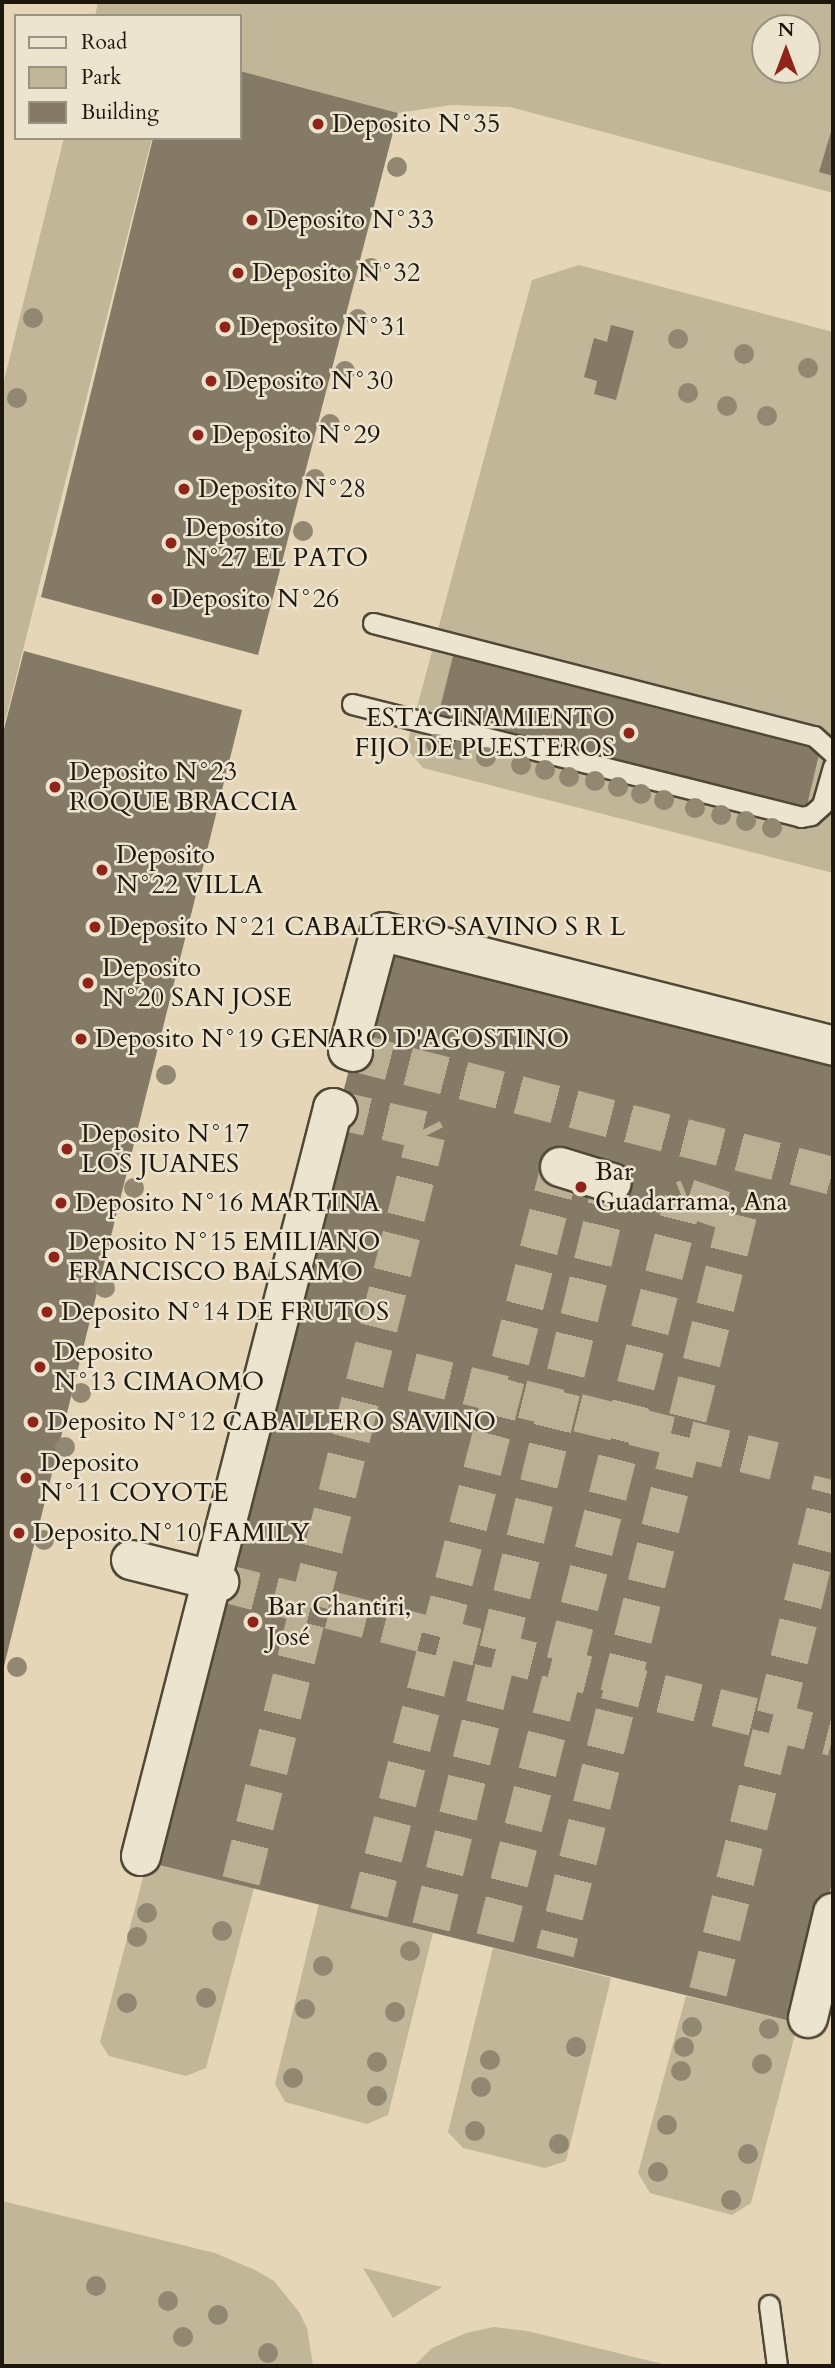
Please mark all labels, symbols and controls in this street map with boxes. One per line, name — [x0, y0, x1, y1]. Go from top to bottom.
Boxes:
legend — [14, 14, 242, 140]
north arrow — [751, 14, 821, 84]
text: N — [778, 17, 794, 43]
text: Road — [81, 28, 127, 57]
text: Park — [81, 63, 121, 92]
text: Building — [81, 98, 159, 127]
place label: Deposito N°35 — [332, 108, 500, 140]
marker: Deposito N°35 — [310, 116, 326, 132]
place label: Deposito N°33 — [266, 204, 434, 236]
marker: Deposito N°33 — [244, 212, 260, 228]
place label: Deposito N°32 — [252, 257, 420, 289]
marker: Deposito N°32 — [230, 265, 246, 281]
place label: Deposito N°31 — [239, 311, 407, 343]
marker: Deposito N°31 — [217, 319, 233, 335]
place label: Deposito N°30 — [225, 365, 393, 397]
marker: Deposito N°30 — [203, 373, 219, 389]
place label: Deposito N°29 — [212, 419, 380, 451]
marker: Deposito N°29 — [190, 427, 206, 443]
place label: Deposito N°28 — [198, 473, 366, 505]
marker: Deposito N°28 — [176, 481, 192, 497]
place label: Deposito N°27 EL PATO — [185, 512, 368, 574]
marker: Deposito N°27 EL PATO — [163, 535, 179, 551]
place label: Deposito N°26 — [171, 583, 339, 615]
marker: Deposito N°26 — [149, 591, 165, 607]
place label: ESTACINAMIENTO FIJO DE PUESTEROS — [355, 702, 615, 764]
marker: ESTACINAMIENTO FIJO DE PUESTEROS — [621, 725, 637, 741]
place label: Deposito N°23 ROQUE BRACCIA — [69, 756, 297, 818]
marker: Deposito N°23 ROQUE BRACCIA — [47, 779, 63, 795]
place label: Deposito N°22 VILLA — [116, 839, 263, 900]
marker: Deposito N°22 VILLA — [94, 862, 110, 878]
place label: Deposito N°21 CABALLERO SAVINO S R L — [109, 911, 626, 943]
marker: Deposito N°21 CABALLERO SAVINO S R L — [87, 919, 103, 935]
place label: Deposito N°20 SAN JOSE — [102, 952, 292, 1014]
marker: Deposito N°20 SAN JOSE — [80, 975, 96, 991]
place label: Deposito N°19 GENARO D'AGOSTINO — [95, 1023, 569, 1055]
marker: Deposito N°19 GENARO D'AGOSTINO — [73, 1031, 89, 1047]
place label: Deposito N°17 LOS JUANES — [81, 1118, 249, 1180]
marker: Deposito N°17 LOS JUANES — [59, 1141, 75, 1157]
place label: Bar Guadarrama, Ana — [595, 1156, 788, 1218]
marker: Bar Guadarrama, Ana — [573, 1179, 589, 1195]
place label: Deposito N°16 MARTINA — [75, 1187, 380, 1219]
marker: Deposito N°16 MARTINA — [53, 1195, 69, 1211]
place label: Deposito N°15 EMILIANO FRANCISCO BALSAMO — [68, 1226, 380, 1288]
marker: Deposito N°15 EMILIANO FRANCISCO BALSAMO — [46, 1249, 62, 1265]
place label: Deposito N°14 DE FRUTOS — [61, 1296, 389, 1328]
marker: Deposito N°14 DE FRUTOS — [39, 1304, 55, 1320]
place label: Deposito N°13 CIMAOMO — [54, 1336, 264, 1398]
marker: Deposito N°13 CIMAOMO — [32, 1359, 48, 1375]
place label: Deposito N°12 CABALLERO SAVINO — [47, 1406, 496, 1438]
marker: Deposito N°12 CABALLERO SAVINO — [25, 1414, 41, 1430]
place label: Deposito N°11 COYOTE — [40, 1447, 228, 1508]
marker: Deposito N°11 COYOTE — [18, 1470, 34, 1486]
place label: Deposito N°10 FAMILY — [33, 1517, 310, 1549]
marker: Deposito N°10 FAMILY — [11, 1525, 27, 1541]
place label: Bar Chantiri, José — [267, 1591, 411, 1652]
marker: Bar Chantiri, José — [245, 1614, 261, 1630]

